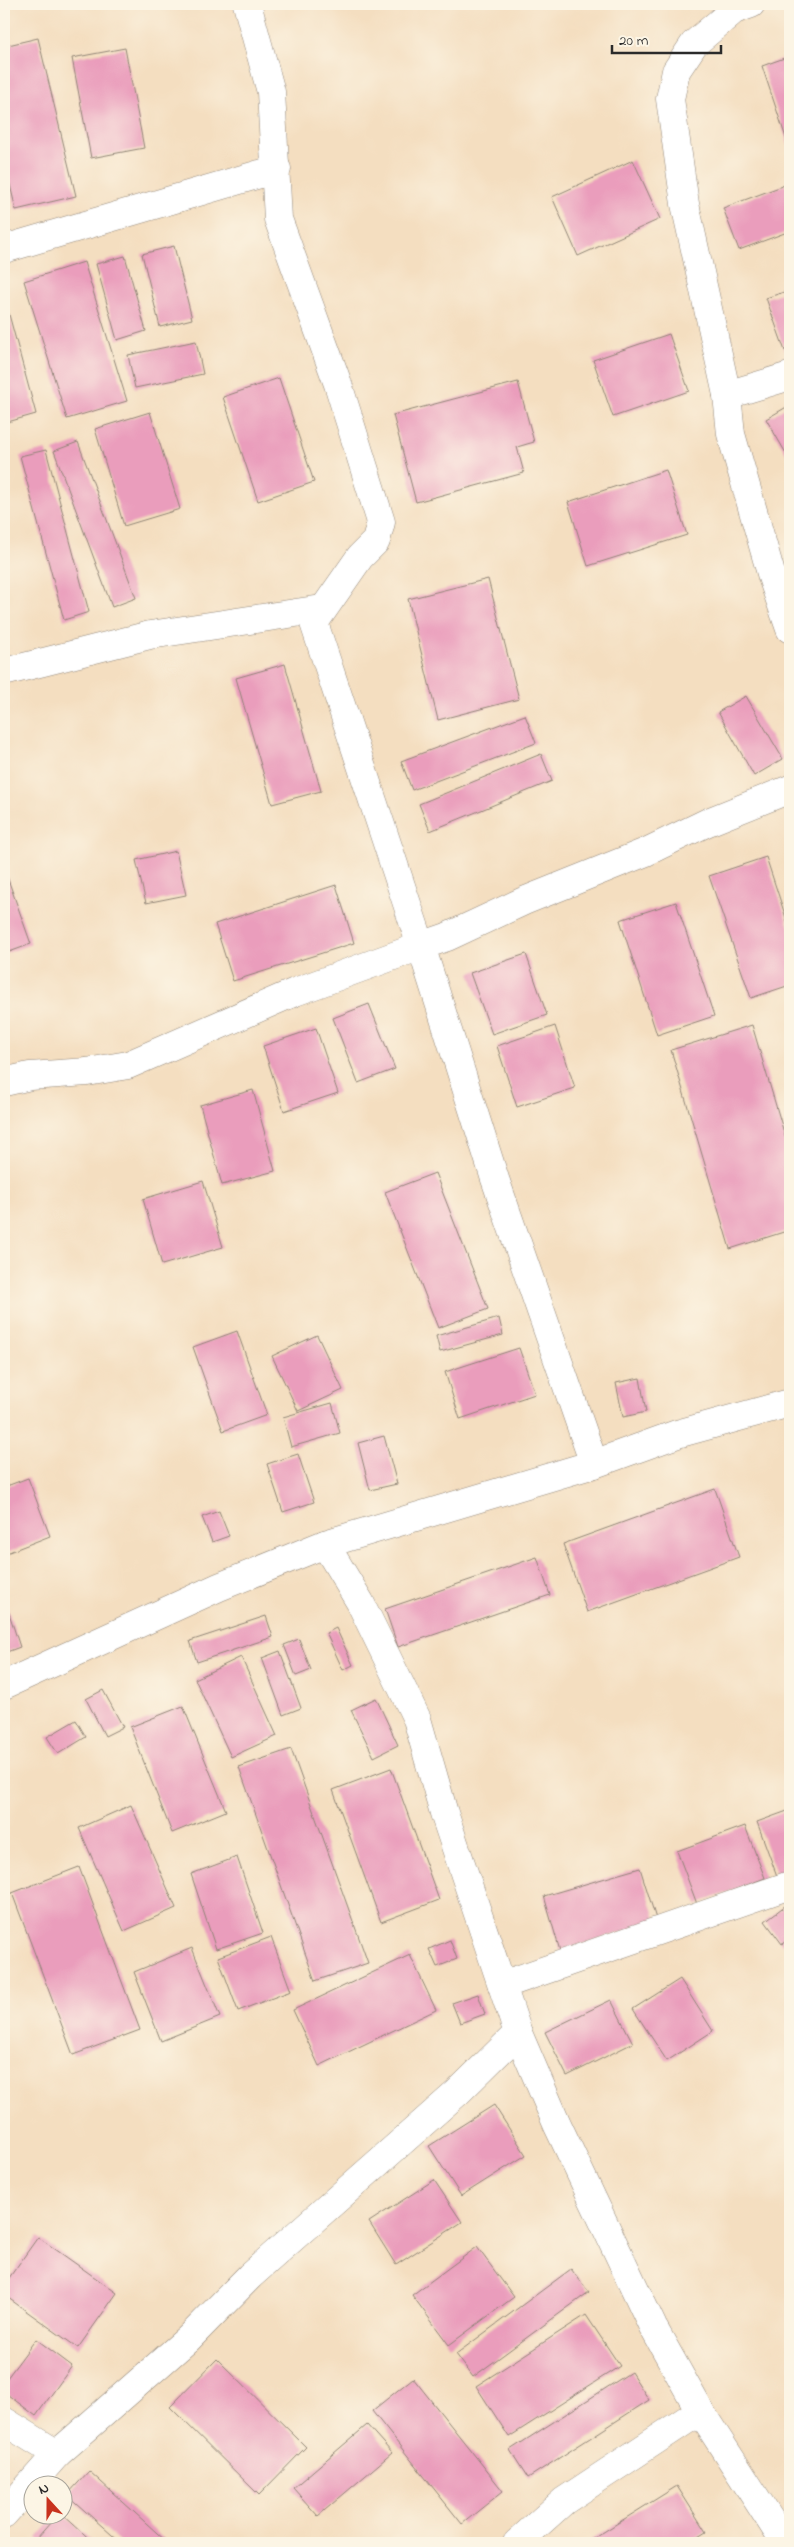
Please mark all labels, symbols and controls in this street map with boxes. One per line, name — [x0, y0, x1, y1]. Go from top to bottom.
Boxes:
scale bar — [612, 22, 720, 54]
text: 20 m — [619, 30, 649, 52]
north arrow — [22, 2474, 72, 2524]
text: N — [36, 2478, 52, 2501]

